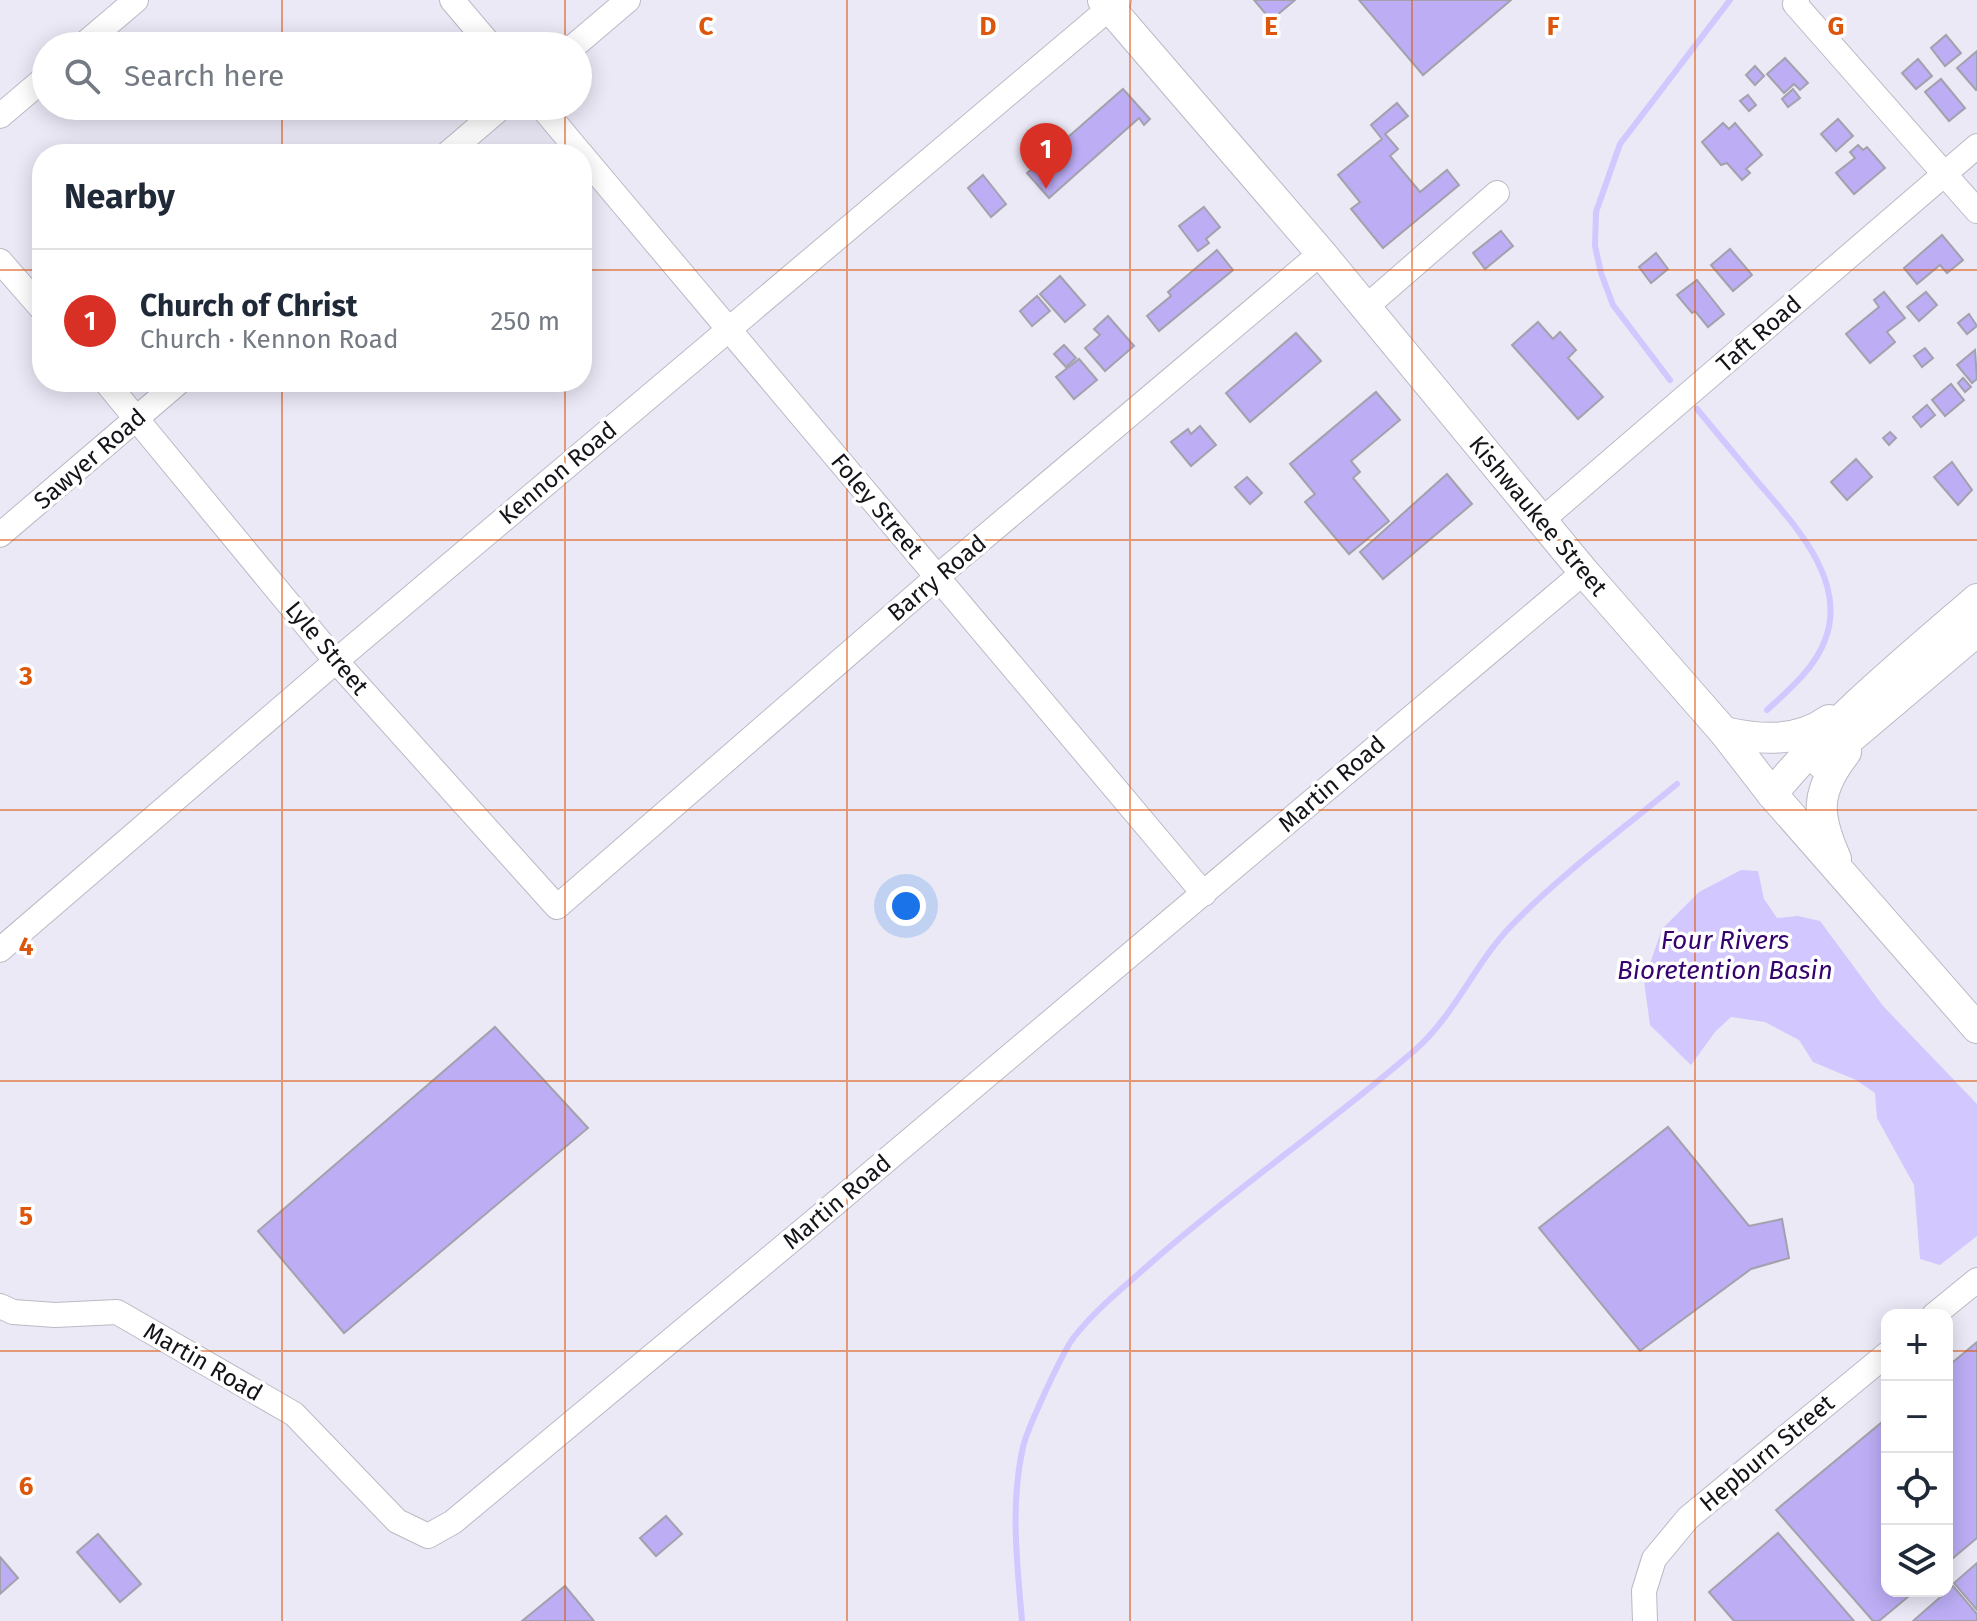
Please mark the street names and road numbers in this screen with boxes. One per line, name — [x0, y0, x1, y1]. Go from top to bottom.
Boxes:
street label: Taft Road — [1711, 290, 1807, 378]
street label: Sawyer Road — [28, 403, 152, 515]
street label: Kennon Road — [494, 416, 622, 530]
street label: Kishwaukee Street — [1463, 430, 1613, 602]
street label: Foley Street — [825, 448, 929, 564]
street label: Barry Road — [882, 529, 992, 627]
street label: Lyle Street — [280, 595, 374, 701]
street label: Martin Road — [1273, 730, 1391, 838]
street label: Martin Road — [777, 1149, 897, 1255]
street label: Martin Road — [139, 1317, 267, 1407]
street label: Hepburn Street — [1694, 1388, 1840, 1517]

